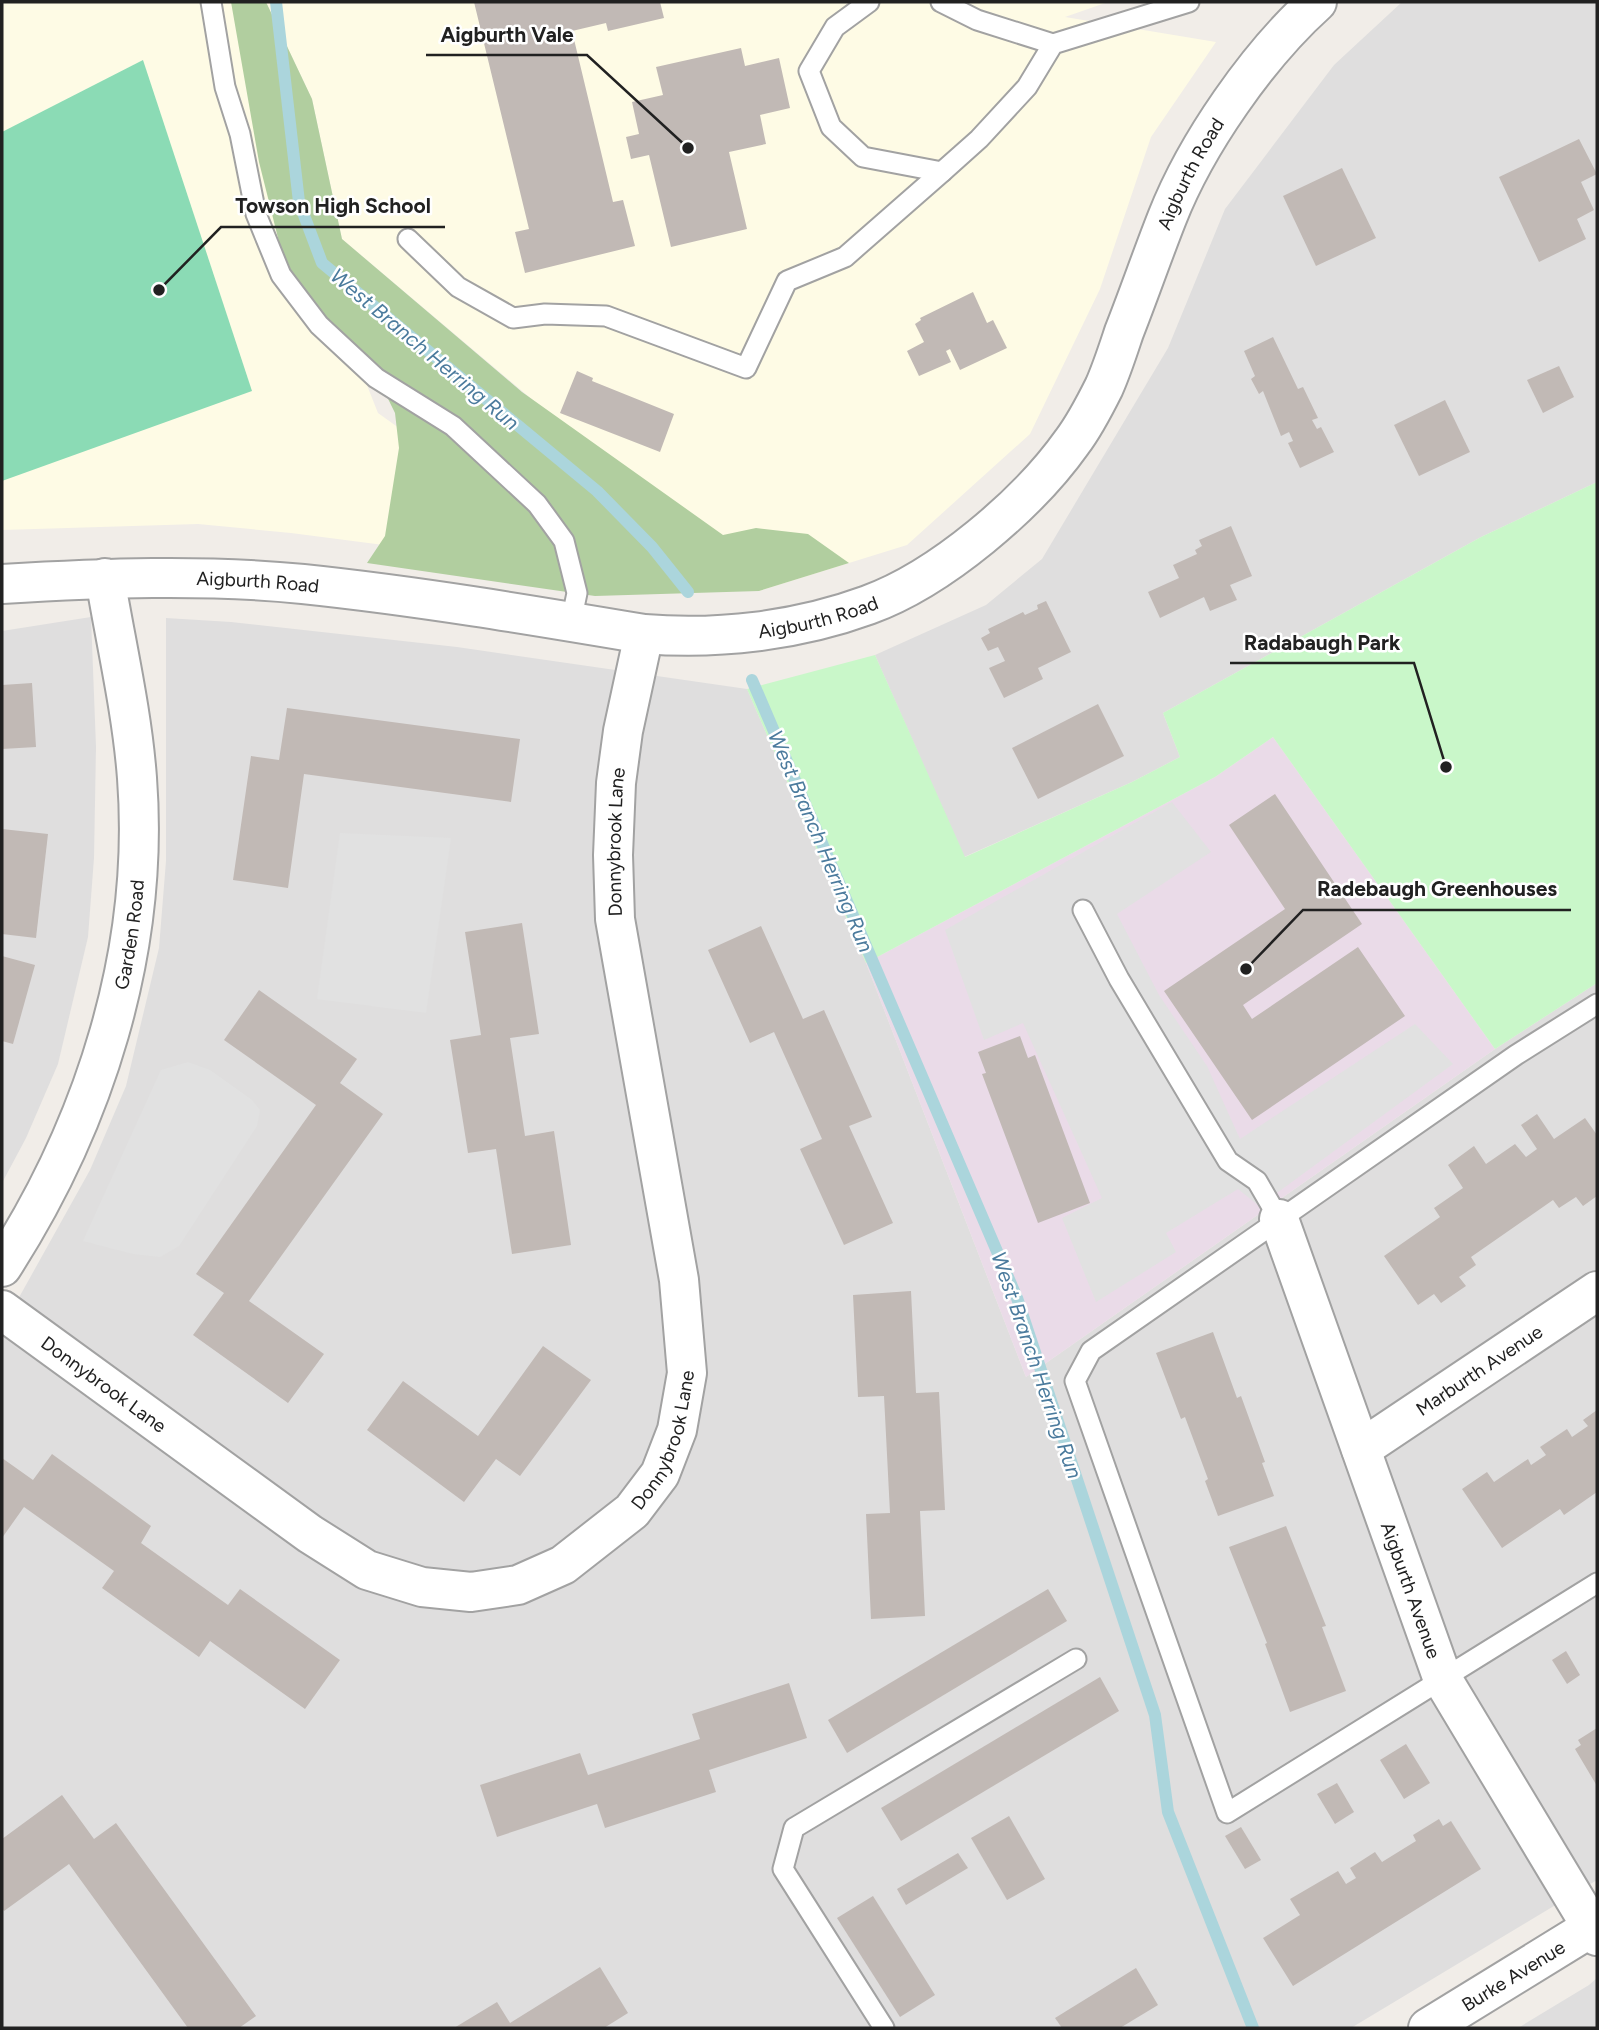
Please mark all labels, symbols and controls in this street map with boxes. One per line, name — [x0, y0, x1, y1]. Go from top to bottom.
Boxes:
callout: Aigburth Vale — [426, 13, 587, 55]
text: Aigburth Vale — [440, 22, 574, 47]
street label: Aigburth Road — [1152, 113, 1229, 233]
callout: Towson High School — [221, 185, 445, 227]
text: Towson High School — [235, 193, 431, 218]
water label: West Branch Herring Run — [326, 263, 525, 435]
street label: Aigburth Road — [196, 567, 320, 597]
street label: Aigburth Road — [757, 591, 881, 643]
callout: Radabaugh Park — [1230, 621, 1414, 663]
text: Radabaugh Park — [1244, 630, 1401, 655]
water label: West Branch Herring Run — [763, 726, 879, 956]
street label: Donnybrook Lane — [601, 766, 629, 917]
callout: Radebaugh Greenhouses — [1303, 868, 1571, 910]
text: Radebaugh Greenhouses — [1317, 876, 1557, 901]
street label: Garden Road — [109, 879, 148, 992]
water label: West Branch Herring Run — [986, 1248, 1088, 1482]
street label: Marburth Avenue — [1411, 1319, 1547, 1421]
street label: Donnybrook Lane — [37, 1331, 171, 1437]
street label: Donnybrook Lane — [626, 1368, 699, 1514]
street label: Aigburth Avenue — [1376, 1519, 1446, 1662]
street label: Burke Avenue — [1457, 1935, 1569, 2016]

